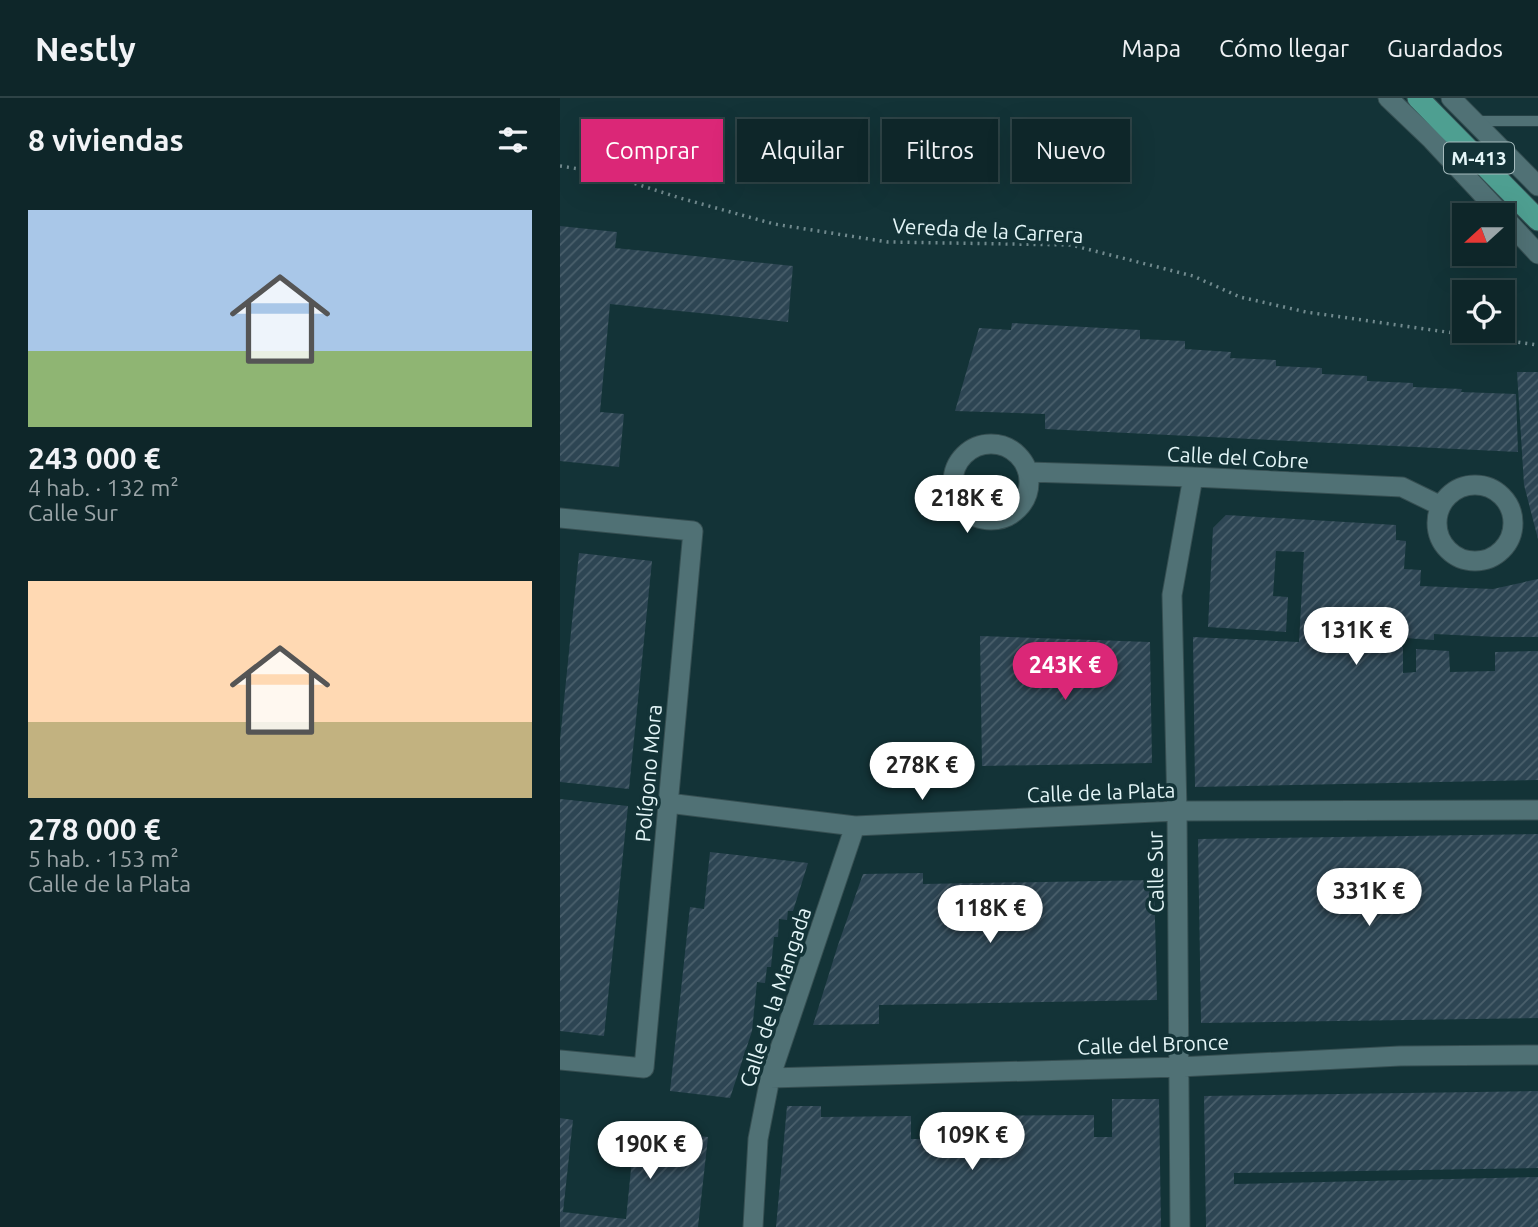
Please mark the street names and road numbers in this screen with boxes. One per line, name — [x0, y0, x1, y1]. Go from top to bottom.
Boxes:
road number: M-413 — [1444, 142, 1514, 174]
street label: Vereda de la Carrera — [892, 213, 1084, 247]
street label: Calle del Cobre — [1166, 441, 1310, 473]
street label: Polígono Mora — [630, 703, 666, 843]
street label: Calle de la Plata — [1026, 777, 1176, 807]
street label: Calle Sur — [1142, 831, 1168, 913]
street label: Calle de la Mangada — [735, 904, 815, 1090]
street label: Calle del Bronce — [1077, 1029, 1229, 1059]

